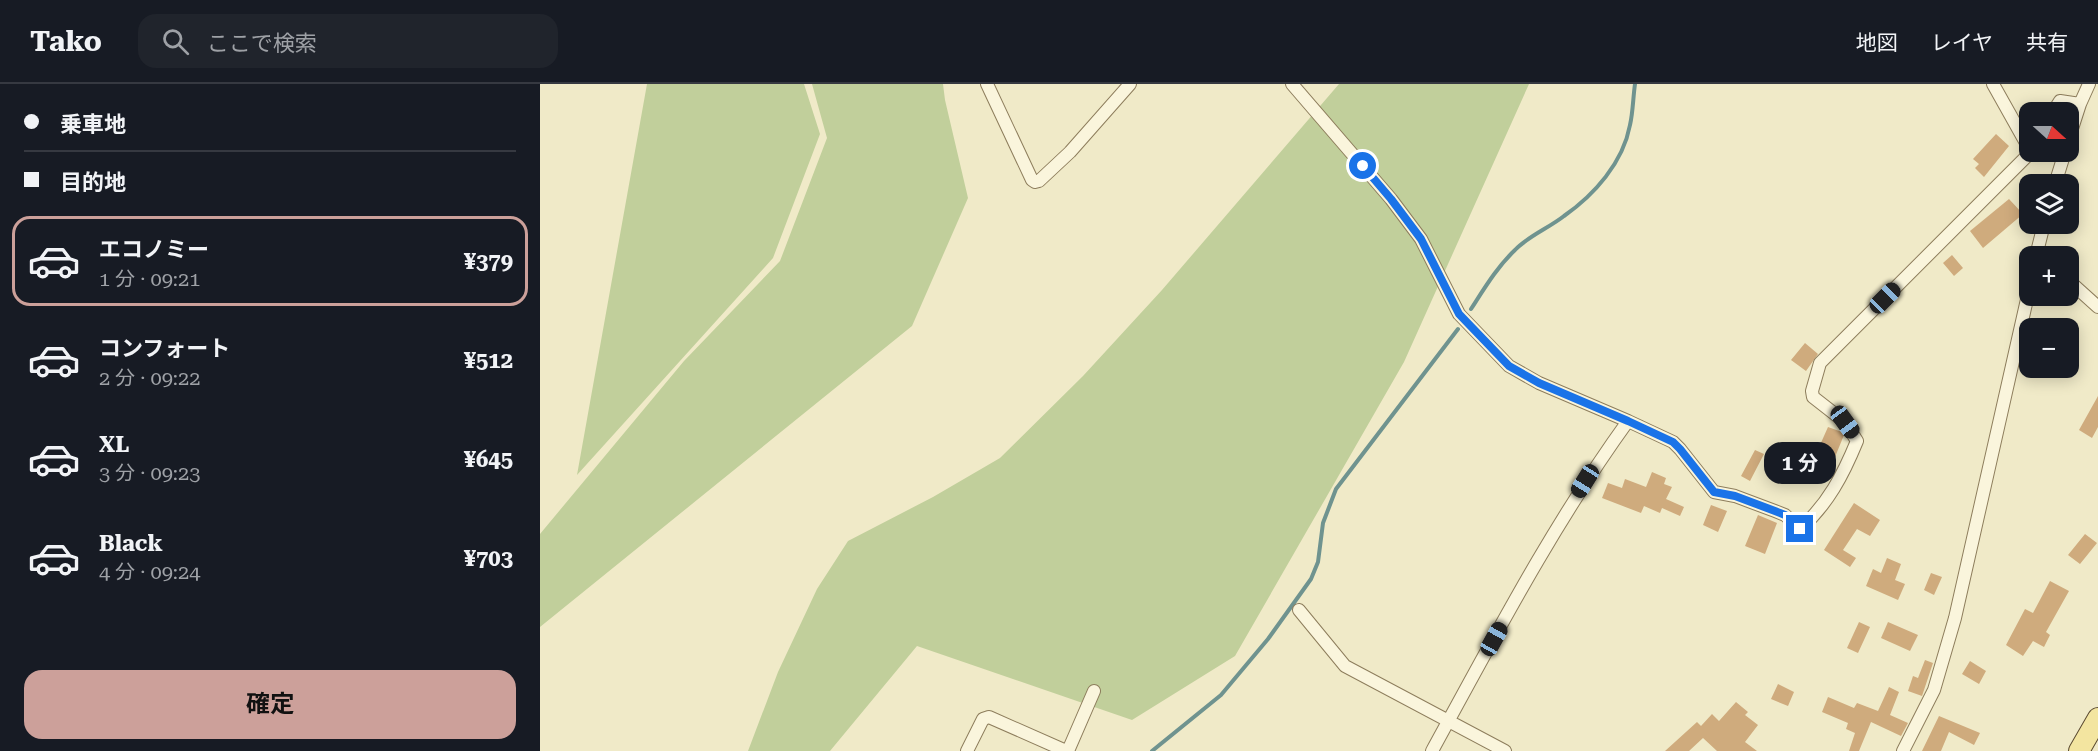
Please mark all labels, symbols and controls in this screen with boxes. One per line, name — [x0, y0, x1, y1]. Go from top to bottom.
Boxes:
search box — [138, 14, 558, 68]
text: Tako — [30, 25, 102, 58]
icon: search — [159, 25, 192, 58]
text: ここで検索 — [207, 31, 317, 56]
text: 地図 — [1856, 31, 1898, 55]
text: レイヤ — [1931, 31, 1993, 55]
text: 共有 — [2026, 31, 2068, 55]
north arrow — [2019, 102, 2079, 162]
map controls — [2019, 102, 2079, 378]
text: 乗車地 — [60, 112, 126, 137]
route start — [1349, 152, 1376, 179]
text: 目的地 — [60, 170, 126, 195]
button: layers — [2019, 174, 2079, 234]
icon: car — [27, 234, 81, 288]
text: エコノミー — [99, 237, 209, 262]
button: + — [2019, 246, 2079, 306]
text: ¥379 — [464, 249, 513, 274]
text: 1 分 · 09:21 — [99, 267, 200, 291]
car — [1866, 279, 1904, 317]
button: − — [2019, 318, 2079, 378]
icon: car — [27, 333, 81, 387]
text: コンフォート — [99, 336, 230, 361]
text: ¥512 — [464, 348, 513, 373]
text: 2 分 · 09:22 — [99, 366, 200, 390]
car — [1827, 402, 1863, 442]
icon: car — [27, 432, 81, 486]
text: XL — [99, 432, 129, 457]
callout: 1 分 — [1764, 442, 1836, 484]
text: ¥645 — [464, 447, 513, 472]
text: 1 分 — [1782, 451, 1818, 475]
text: 3 分 · 09:23 — [99, 461, 200, 485]
car — [1568, 461, 1602, 501]
route end — [1786, 515, 1813, 542]
icon: car — [27, 531, 81, 585]
text: Black — [99, 531, 163, 556]
text: ¥703 — [464, 546, 513, 571]
text: 4 分 · 09:24 — [99, 560, 200, 584]
car — [1477, 619, 1511, 659]
button: 確定 — [24, 670, 516, 739]

